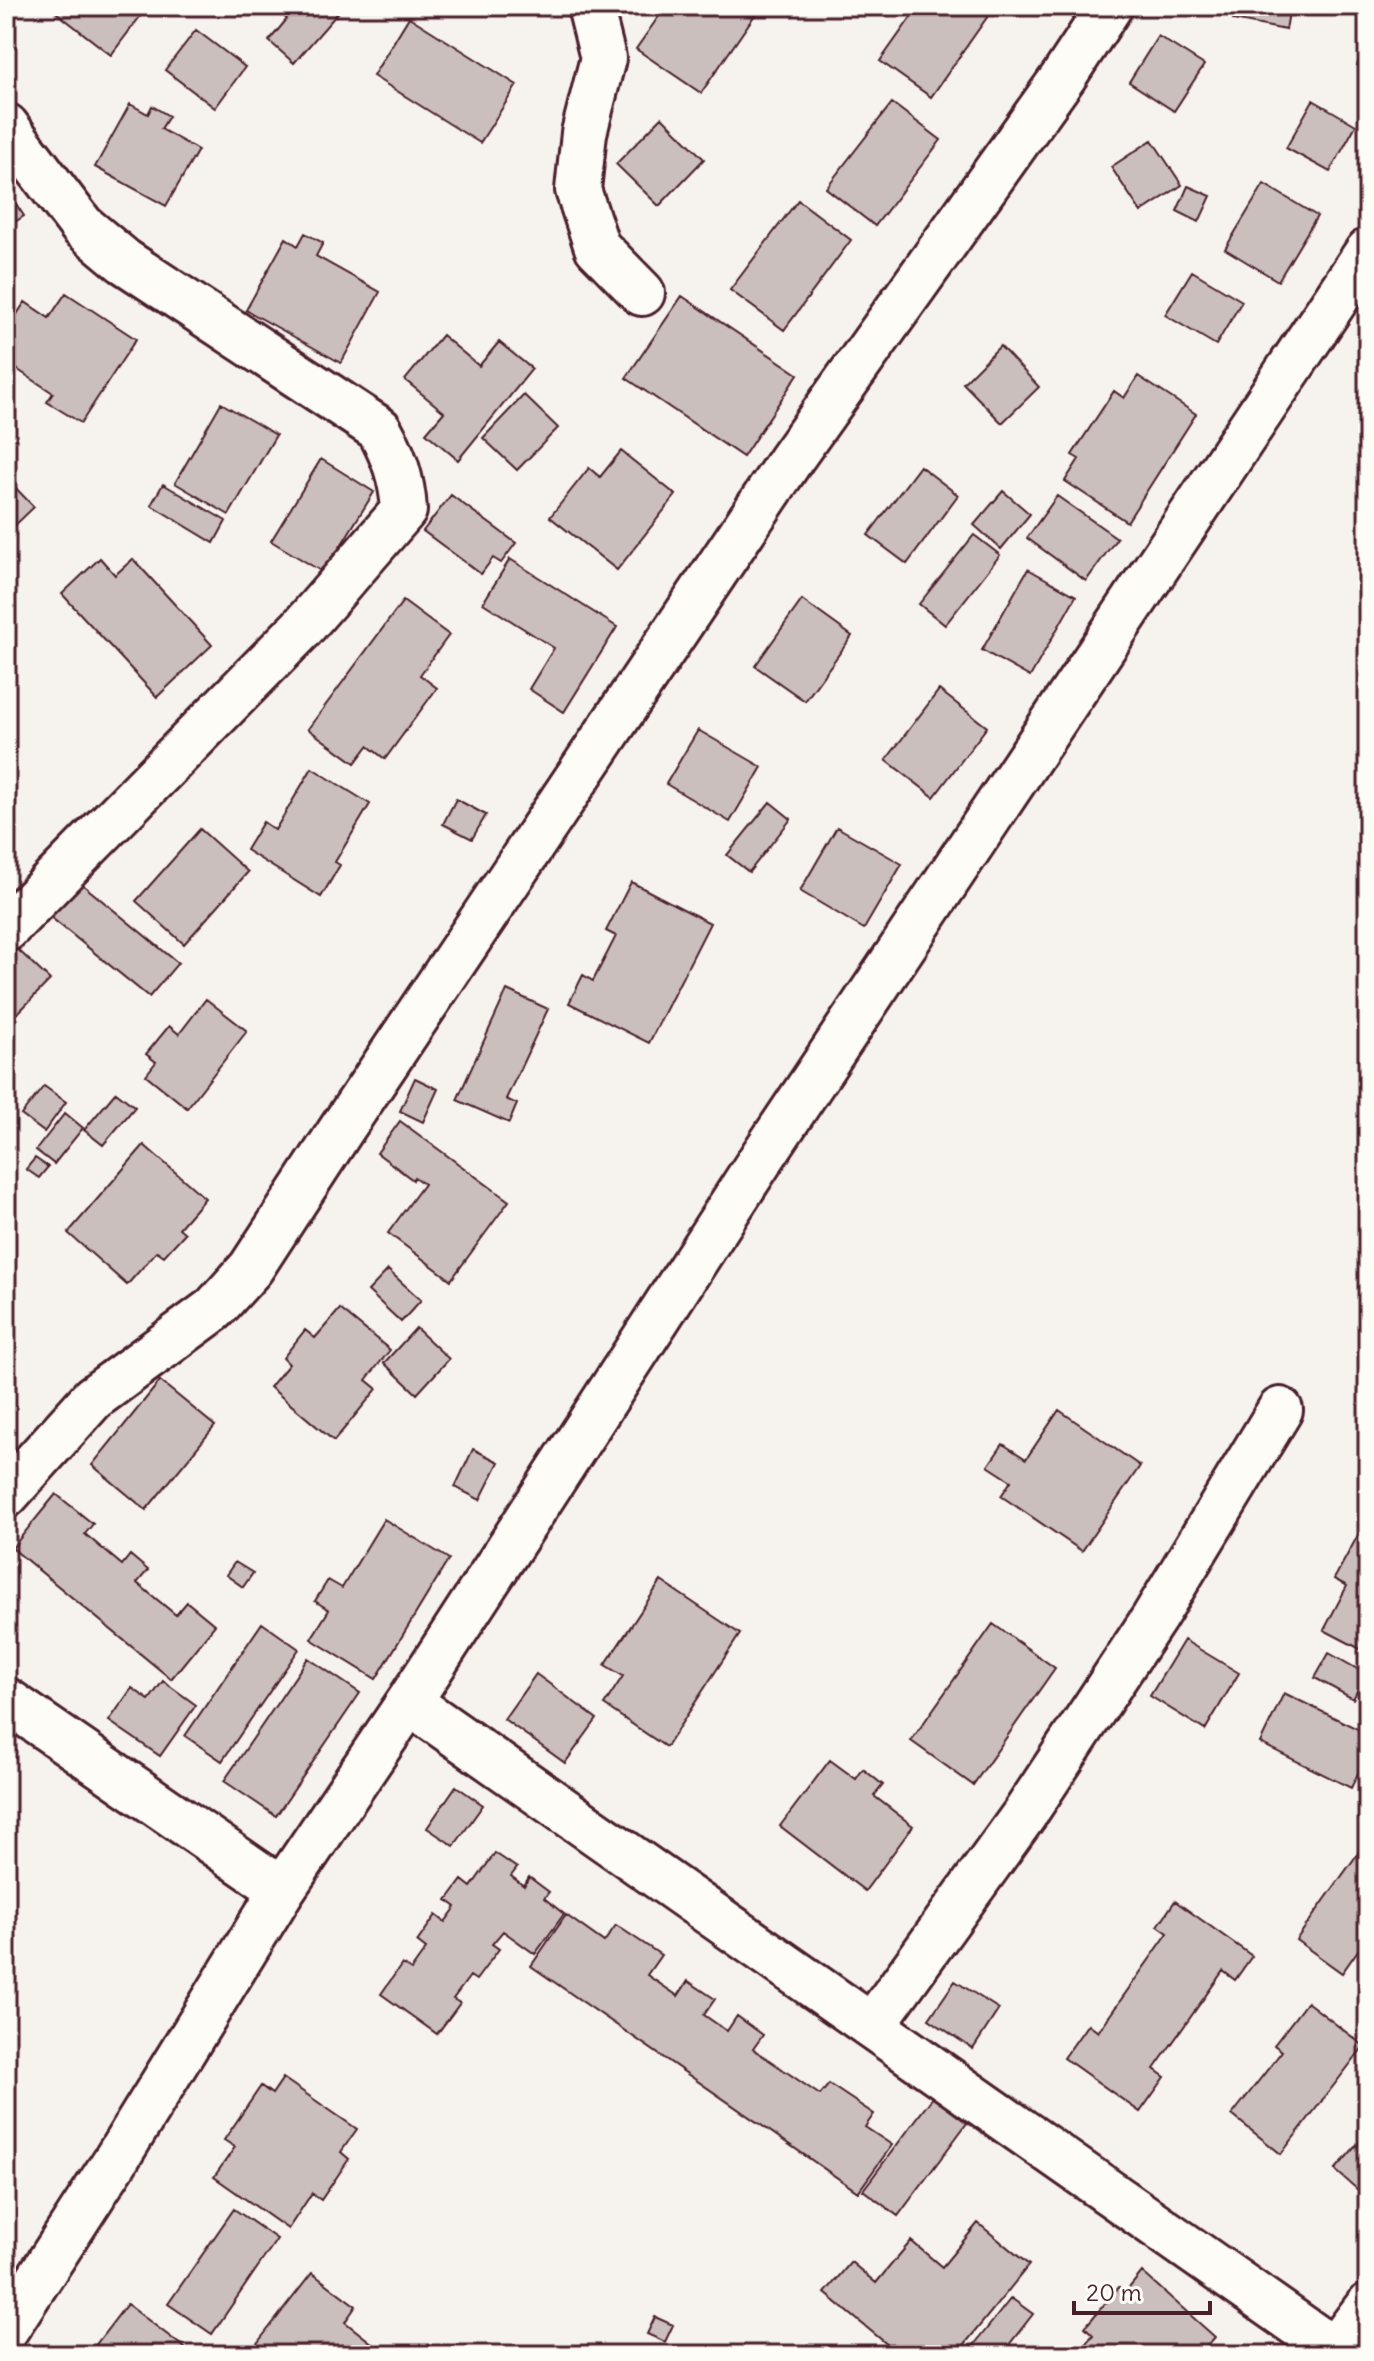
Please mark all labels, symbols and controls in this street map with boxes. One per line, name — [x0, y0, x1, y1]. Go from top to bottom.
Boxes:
scale bar — [1074, 2265, 1210, 2315]
text: 20 m — [1086, 2277, 1142, 2307]

